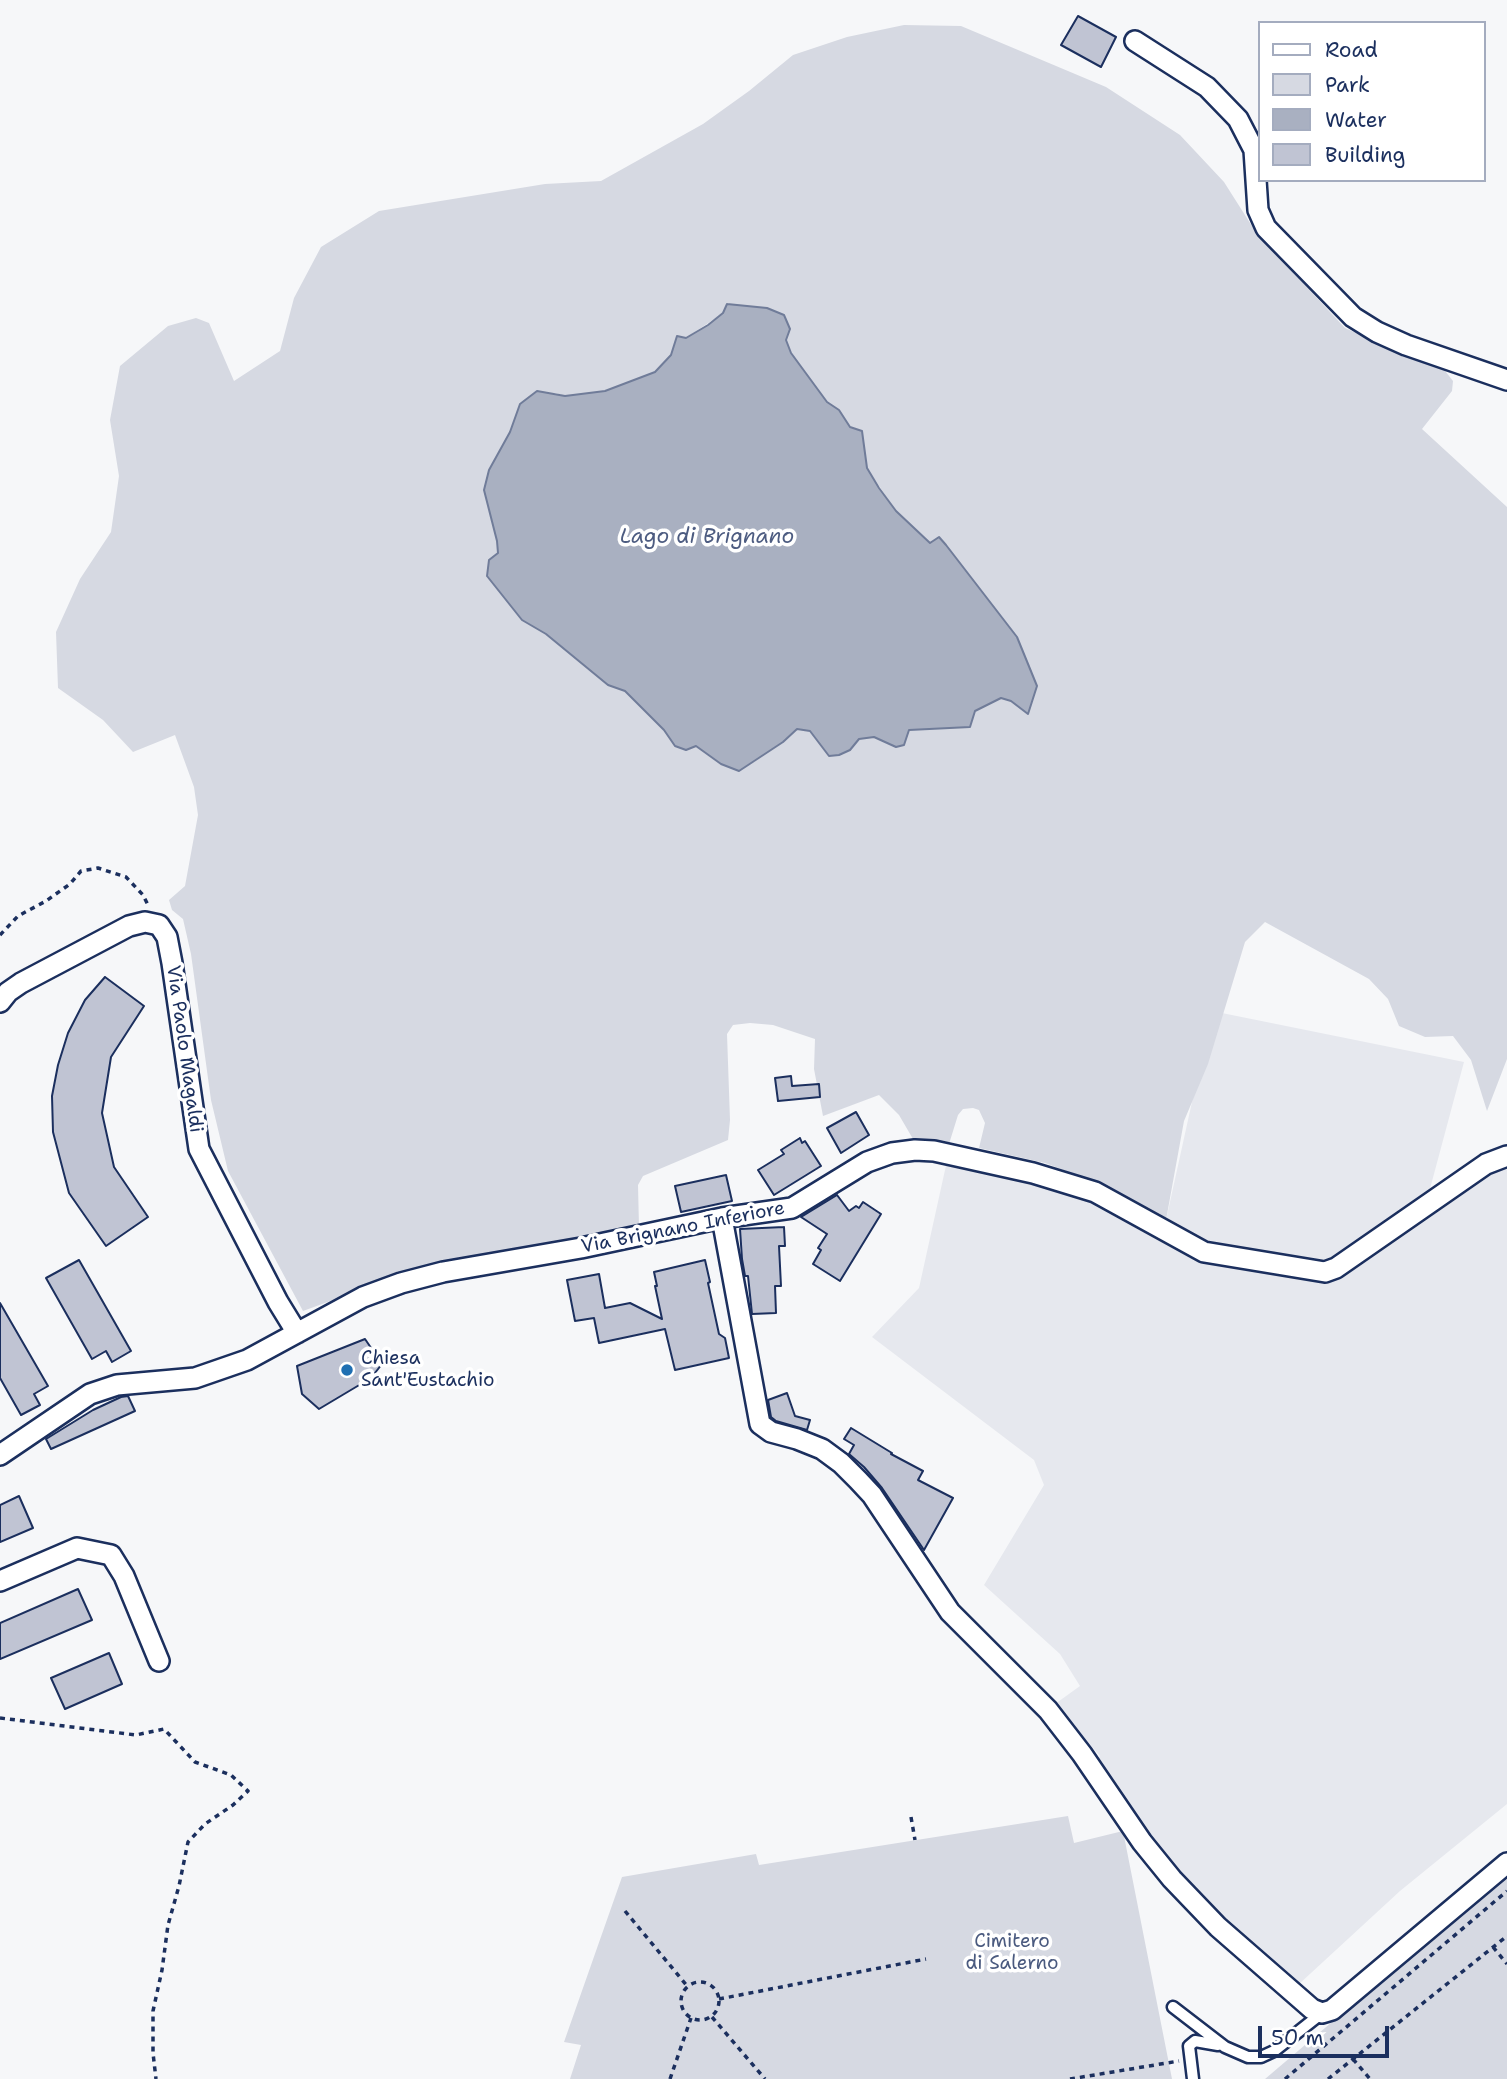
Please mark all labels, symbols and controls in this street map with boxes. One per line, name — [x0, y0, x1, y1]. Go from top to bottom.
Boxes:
legend — [1258, 21, 1486, 182]
text: Road — [1325, 36, 1378, 64]
text: Park — [1325, 71, 1370, 99]
text: Water — [1325, 106, 1387, 134]
text: Building — [1325, 141, 1405, 169]
water label: Lago di Brignano — [620, 525, 794, 551]
street label: Via Paolo Magaldi — [161, 964, 207, 1134]
street label: Via Brignano Inferiore — [579, 1197, 787, 1259]
place label: Chiesa Sant'Eustachio — [361, 1348, 494, 1392]
marker: Chiesa Sant'Eustachio — [339, 1362, 355, 1378]
park label: Cimitero di Salerno — [965, 1931, 1059, 1975]
scale bar — [1262, 2012, 1393, 2056]
text: 50 m — [1271, 2024, 1324, 2052]

